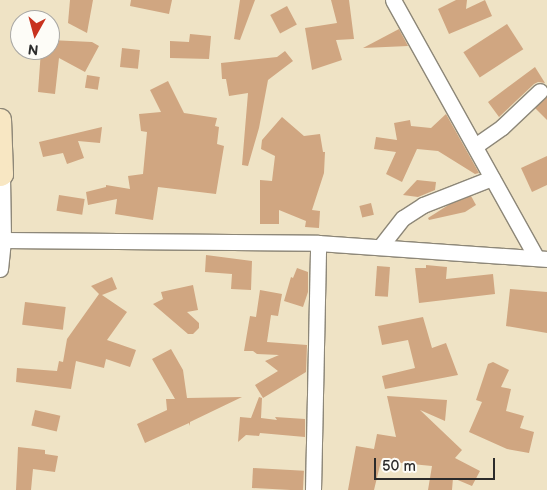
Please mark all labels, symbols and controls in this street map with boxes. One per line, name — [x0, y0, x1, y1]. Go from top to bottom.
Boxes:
north arrow — [10, 10, 60, 60]
text: N — [27, 40, 39, 58]
scale bar — [377, 448, 498, 480]
text: 50 m — [382, 457, 416, 476]

